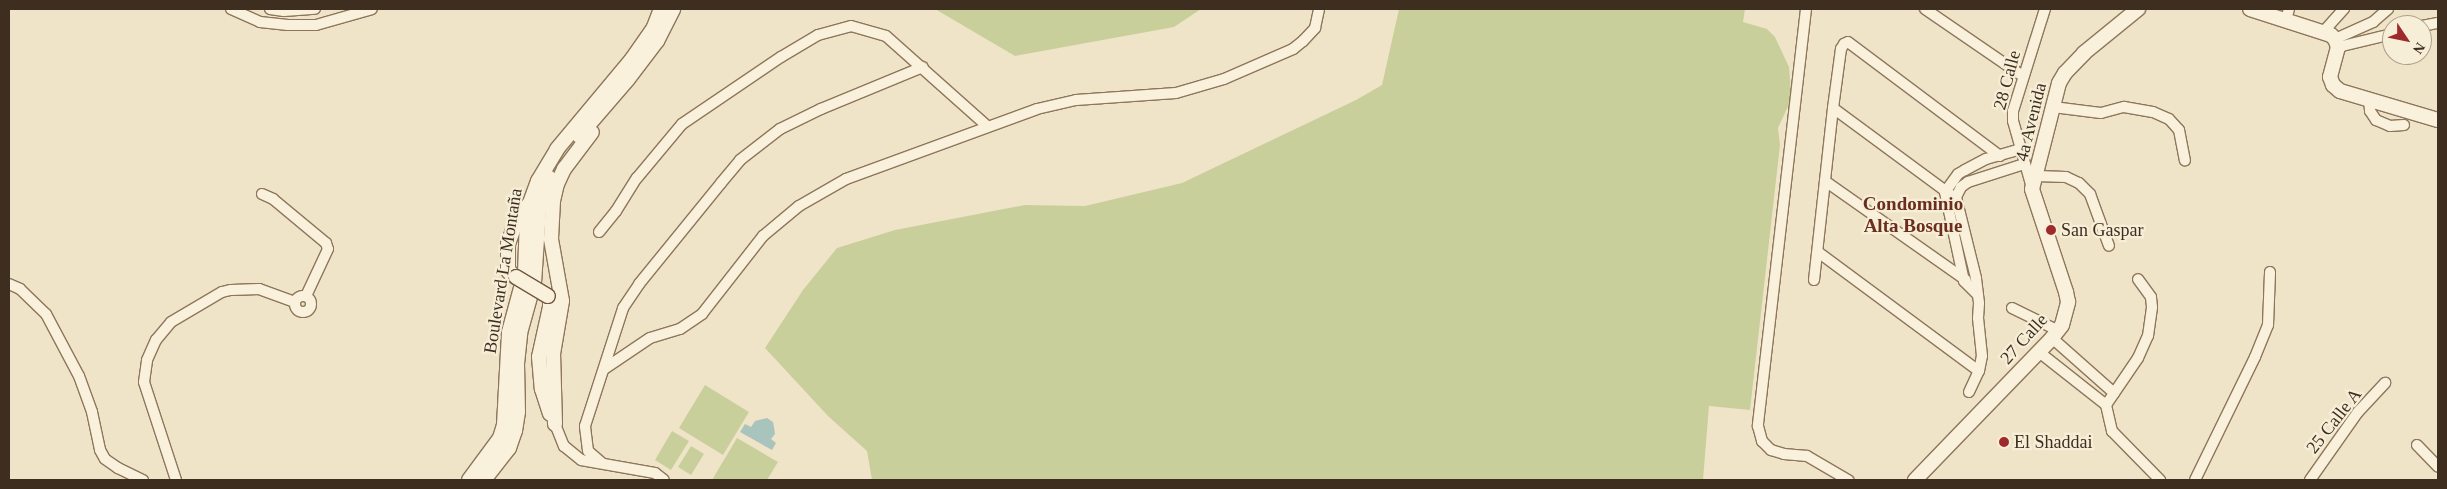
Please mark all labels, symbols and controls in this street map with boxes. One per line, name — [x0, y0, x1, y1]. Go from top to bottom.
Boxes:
north arrow — [2382, 15, 2432, 65]
text: N — [2410, 40, 2428, 56]
street label: 28 Calle — [1989, 48, 2025, 112]
street label: 4a Avenida — [2011, 80, 2051, 164]
street label: Boulevard La Montaña — [479, 187, 527, 355]
district label: Condominio Alta Bosque — [1863, 193, 1963, 237]
place label: San Gaspar — [2061, 219, 2143, 241]
marker: San Gaspar — [2045, 224, 2057, 236]
street label: 27 Calle — [1996, 309, 2052, 369]
street label: 25 Calle A — [2301, 384, 2367, 458]
place label: El Shaddai — [2014, 431, 2092, 453]
marker: El Shaddai — [1998, 436, 2010, 448]

